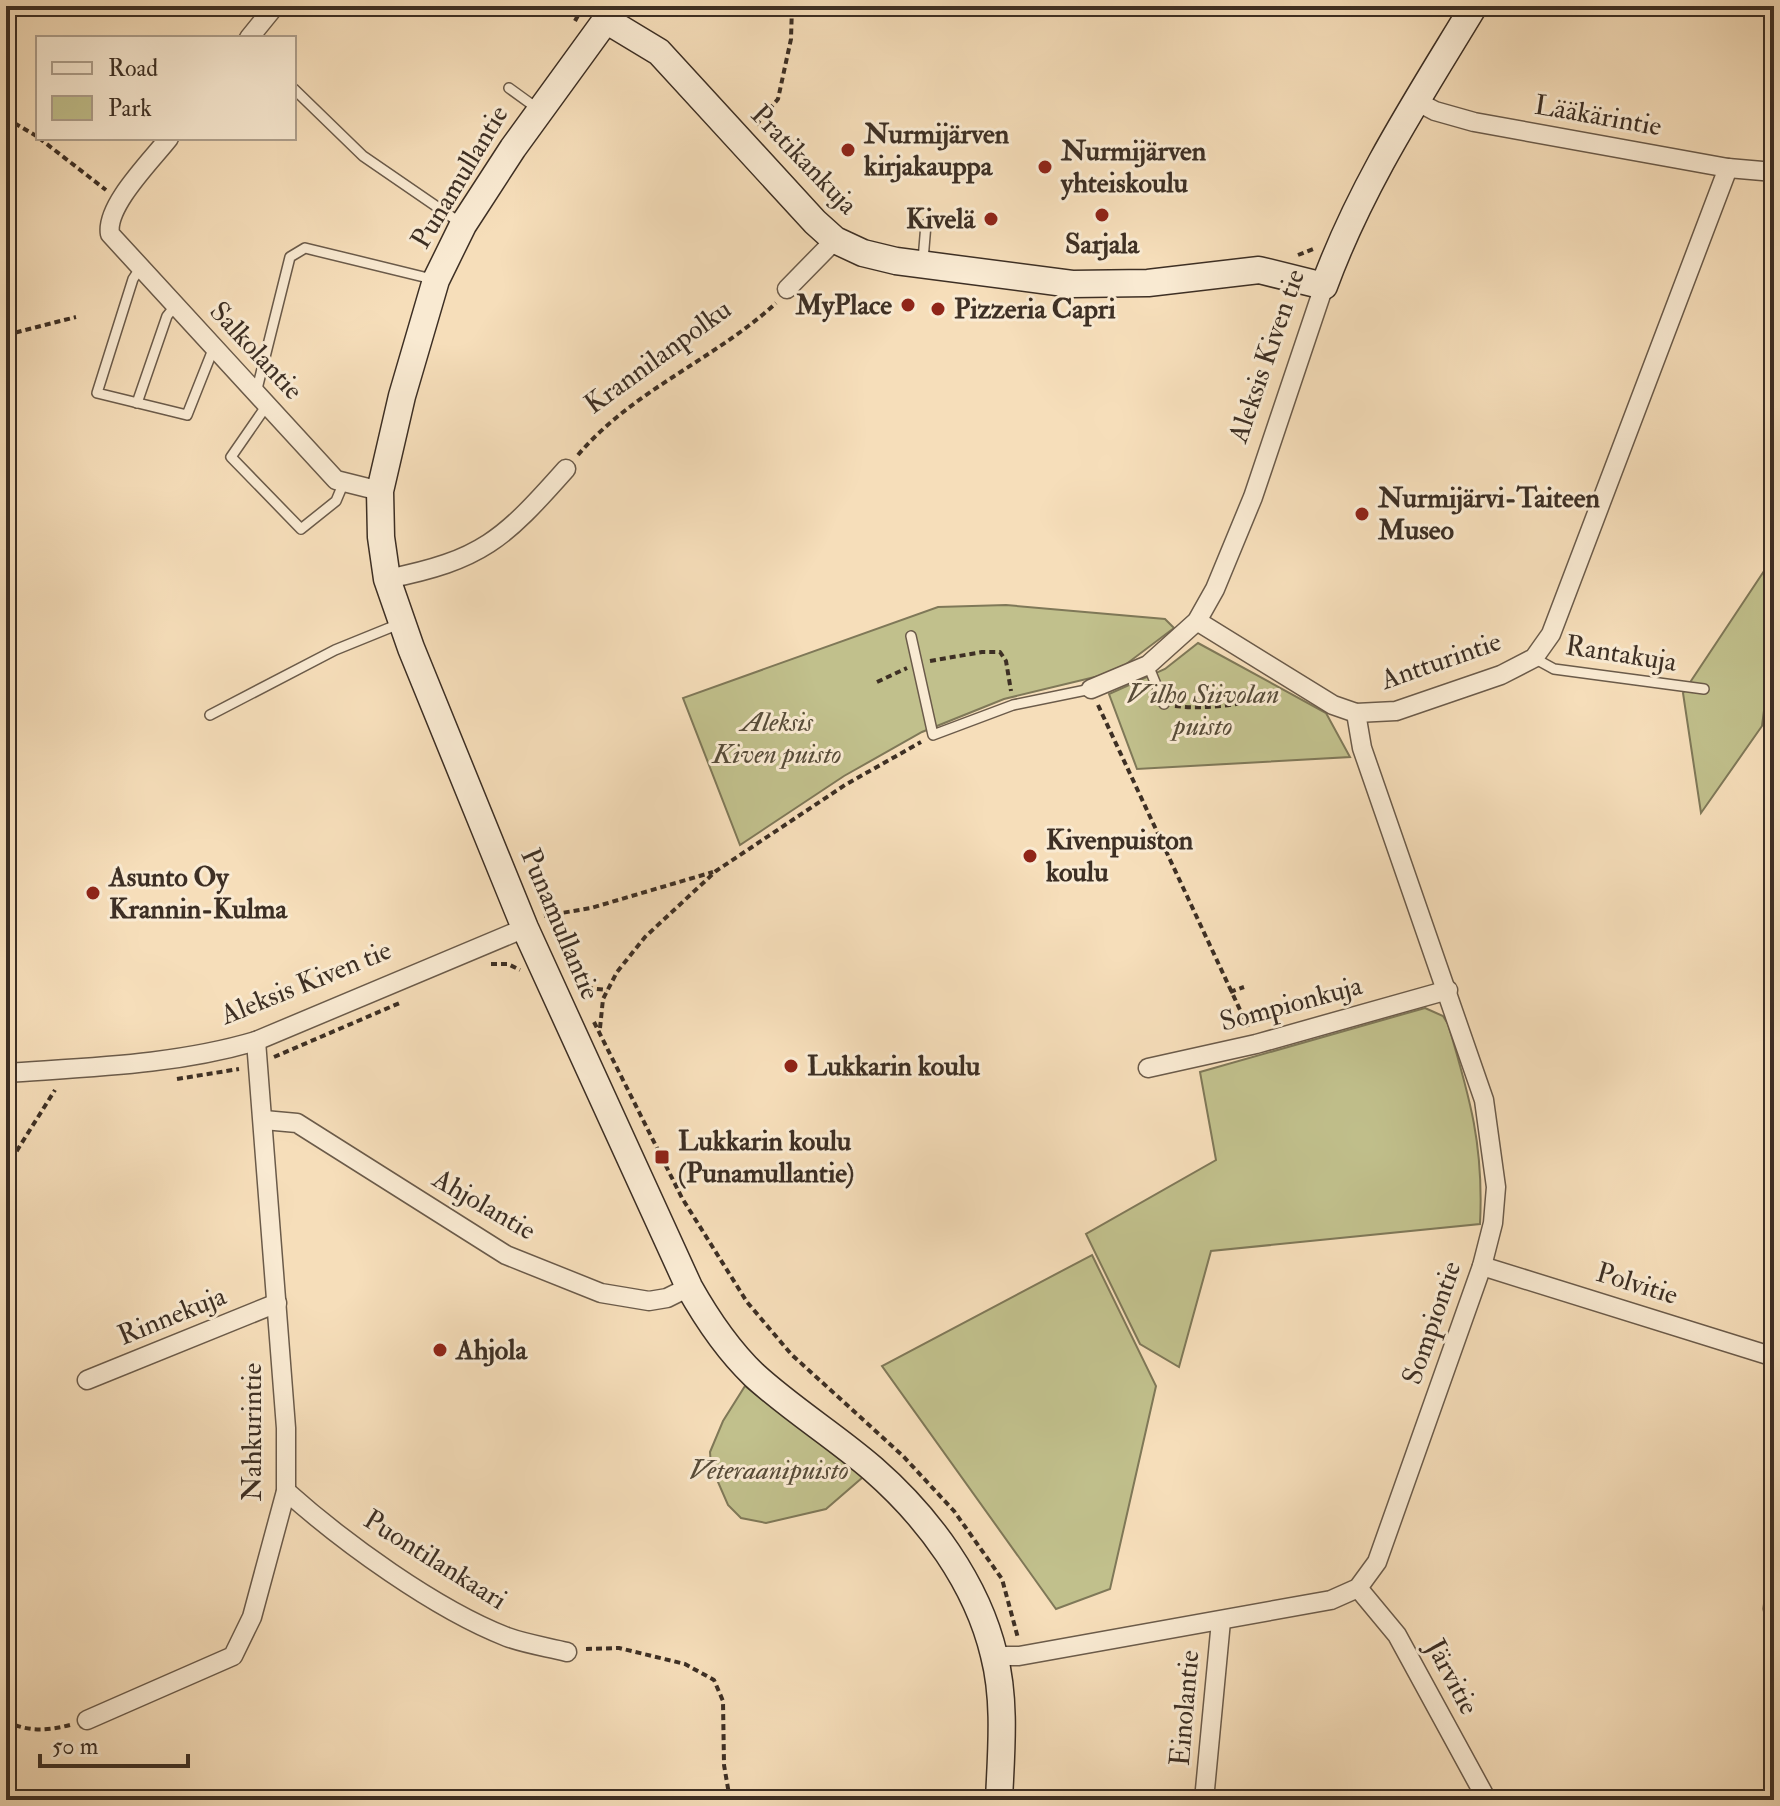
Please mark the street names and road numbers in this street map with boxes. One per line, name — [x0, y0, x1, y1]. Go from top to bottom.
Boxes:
street label: Lääkärintie — [1532, 88, 1664, 144]
street label: Pratikankuja — [743, 98, 865, 223]
street label: Punamullantie — [404, 99, 517, 255]
street label: Aleksis Kiven tie — [1221, 264, 1313, 448]
street label: Krannilanpolku — [578, 292, 738, 422]
street label: Salkolantie — [202, 295, 310, 408]
street label: Antturintie — [1375, 624, 1506, 698]
street label: Rantakuja — [1563, 628, 1680, 680]
street label: Punamullantie — [512, 843, 608, 1005]
street label: Aleksis Kiven tie — [215, 933, 397, 1034]
street label: Sompionkuja — [1216, 968, 1366, 1040]
street label: Ahjolantie — [425, 1161, 542, 1249]
street label: Polvitie — [1592, 1255, 1682, 1313]
street label: Sompiontie — [1395, 1257, 1469, 1389]
street label: Rinnekuja — [113, 1278, 232, 1354]
street label: Nahkurintie — [235, 1362, 270, 1501]
street label: Puontilankaari — [357, 1502, 513, 1618]
street label: Järvitie — [1417, 1632, 1486, 1721]
street label: Einolantie — [1162, 1648, 1208, 1767]

